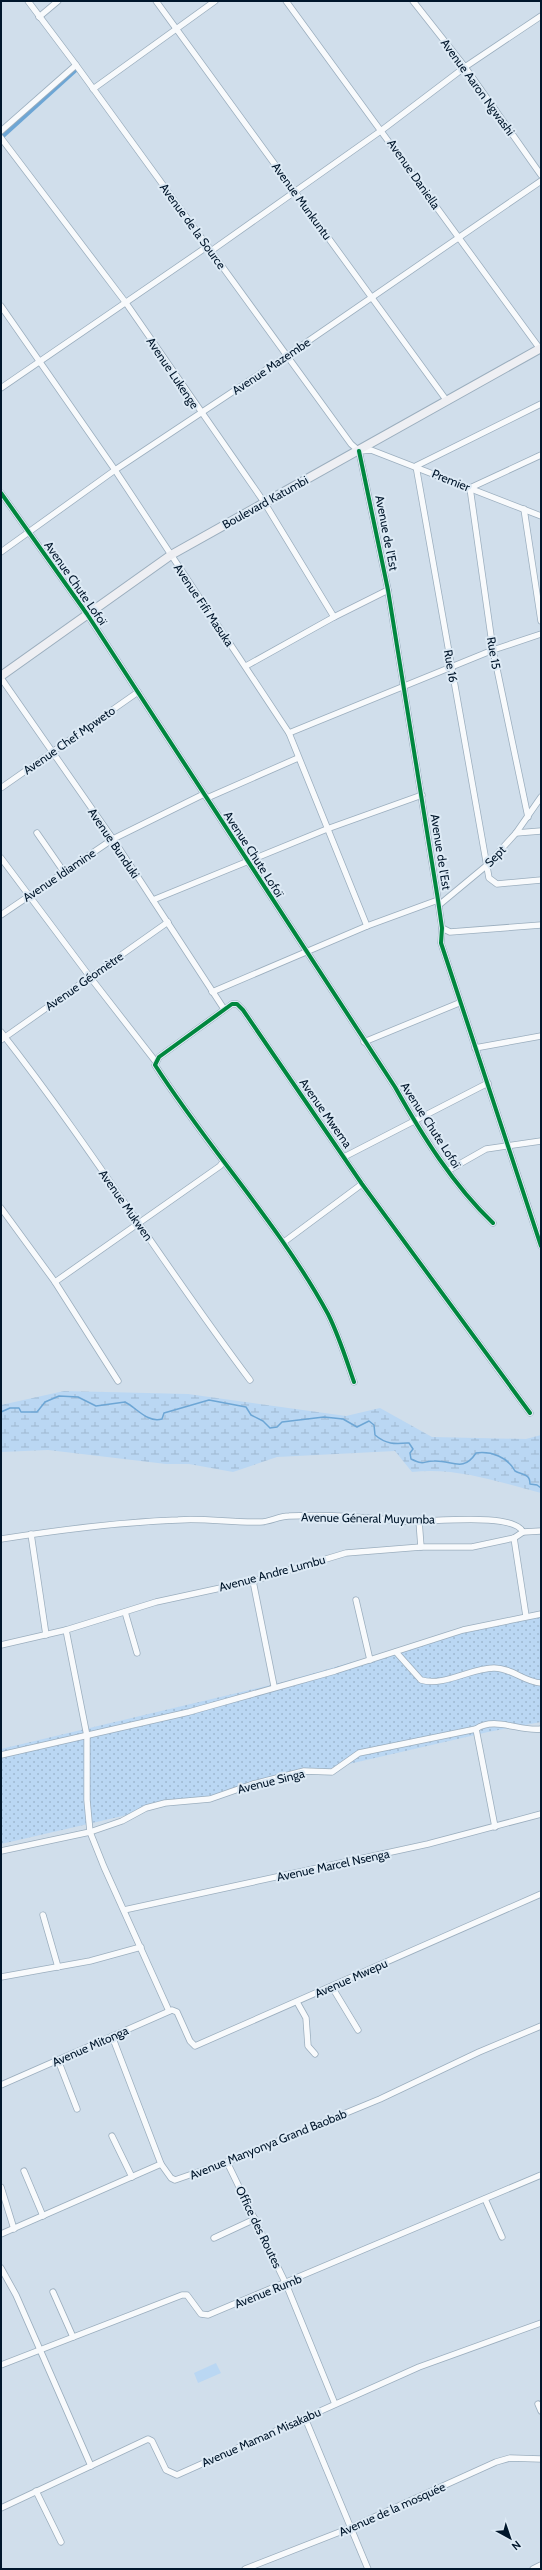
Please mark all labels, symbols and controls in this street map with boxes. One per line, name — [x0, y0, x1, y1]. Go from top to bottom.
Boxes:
street label: Avenue Aaron Ngwashi — [438, 36, 518, 138]
street label: Avenue Daniella — [384, 136, 444, 212]
street label: Avenue Munkuntu — [269, 159, 335, 243]
street label: Avenue de la Source — [157, 180, 229, 272]
street label: Avenue Lukenge — [144, 334, 202, 412]
street label: Avenue Mazembe — [229, 334, 313, 398]
street label: Premier — [430, 466, 472, 494]
street label: Boulevard Katumbi — [219, 472, 311, 532]
street label: Avenue de l'Est — [372, 494, 402, 572]
street label: Avenue Chute Lofoï — [41, 538, 111, 628]
street label: Avenue Fifi Masuka — [171, 561, 237, 649]
street label: Rue 15 — [484, 636, 504, 670]
street label: Rue 16 — [441, 648, 461, 684]
street label: Avenue Chef Mpweto — [20, 702, 118, 777]
street label: Avenue Bunduki — [85, 805, 143, 881]
street label: Avenue Chute Lofoï — [221, 808, 288, 900]
street label: Avenue de l'Est — [428, 813, 454, 891]
street label: Sept — [481, 842, 509, 870]
street label: Avenue Idiamine — [20, 845, 98, 905]
street label: Avenue Géomètre — [42, 948, 126, 1014]
street label: Avenue Mwema — [297, 1075, 356, 1151]
street label: Avenue Chute Lofoï — [398, 1079, 465, 1171]
street label: Avenue Mukwen — [96, 1166, 156, 1244]
street label: Avenue Géneral Muyumba — [301, 1509, 435, 1527]
street label: Avenue Andre Lumbu — [217, 1552, 327, 1594]
street label: Avenue Singa — [236, 1765, 306, 1797]
street label: Avenue Marcel Nsenga — [275, 1846, 391, 1884]
street label: Avenue Mwepu — [312, 1955, 390, 2001]
street label: Avenue Mitonga — [50, 2022, 131, 2070]
street label: Avenue Manyonya Grand Baobab — [187, 2105, 349, 2182]
street label: Office des Routes — [233, 2184, 285, 2270]
street label: Avenue Rumb — [232, 2271, 304, 2311]
street label: Avenue Maman Misakabu — [199, 2404, 323, 2470]
street label: Avenue de la mosquée — [336, 2479, 448, 2539]
north arrow — [490, 2518, 530, 2558]
text: N — [509, 2538, 524, 2554]

